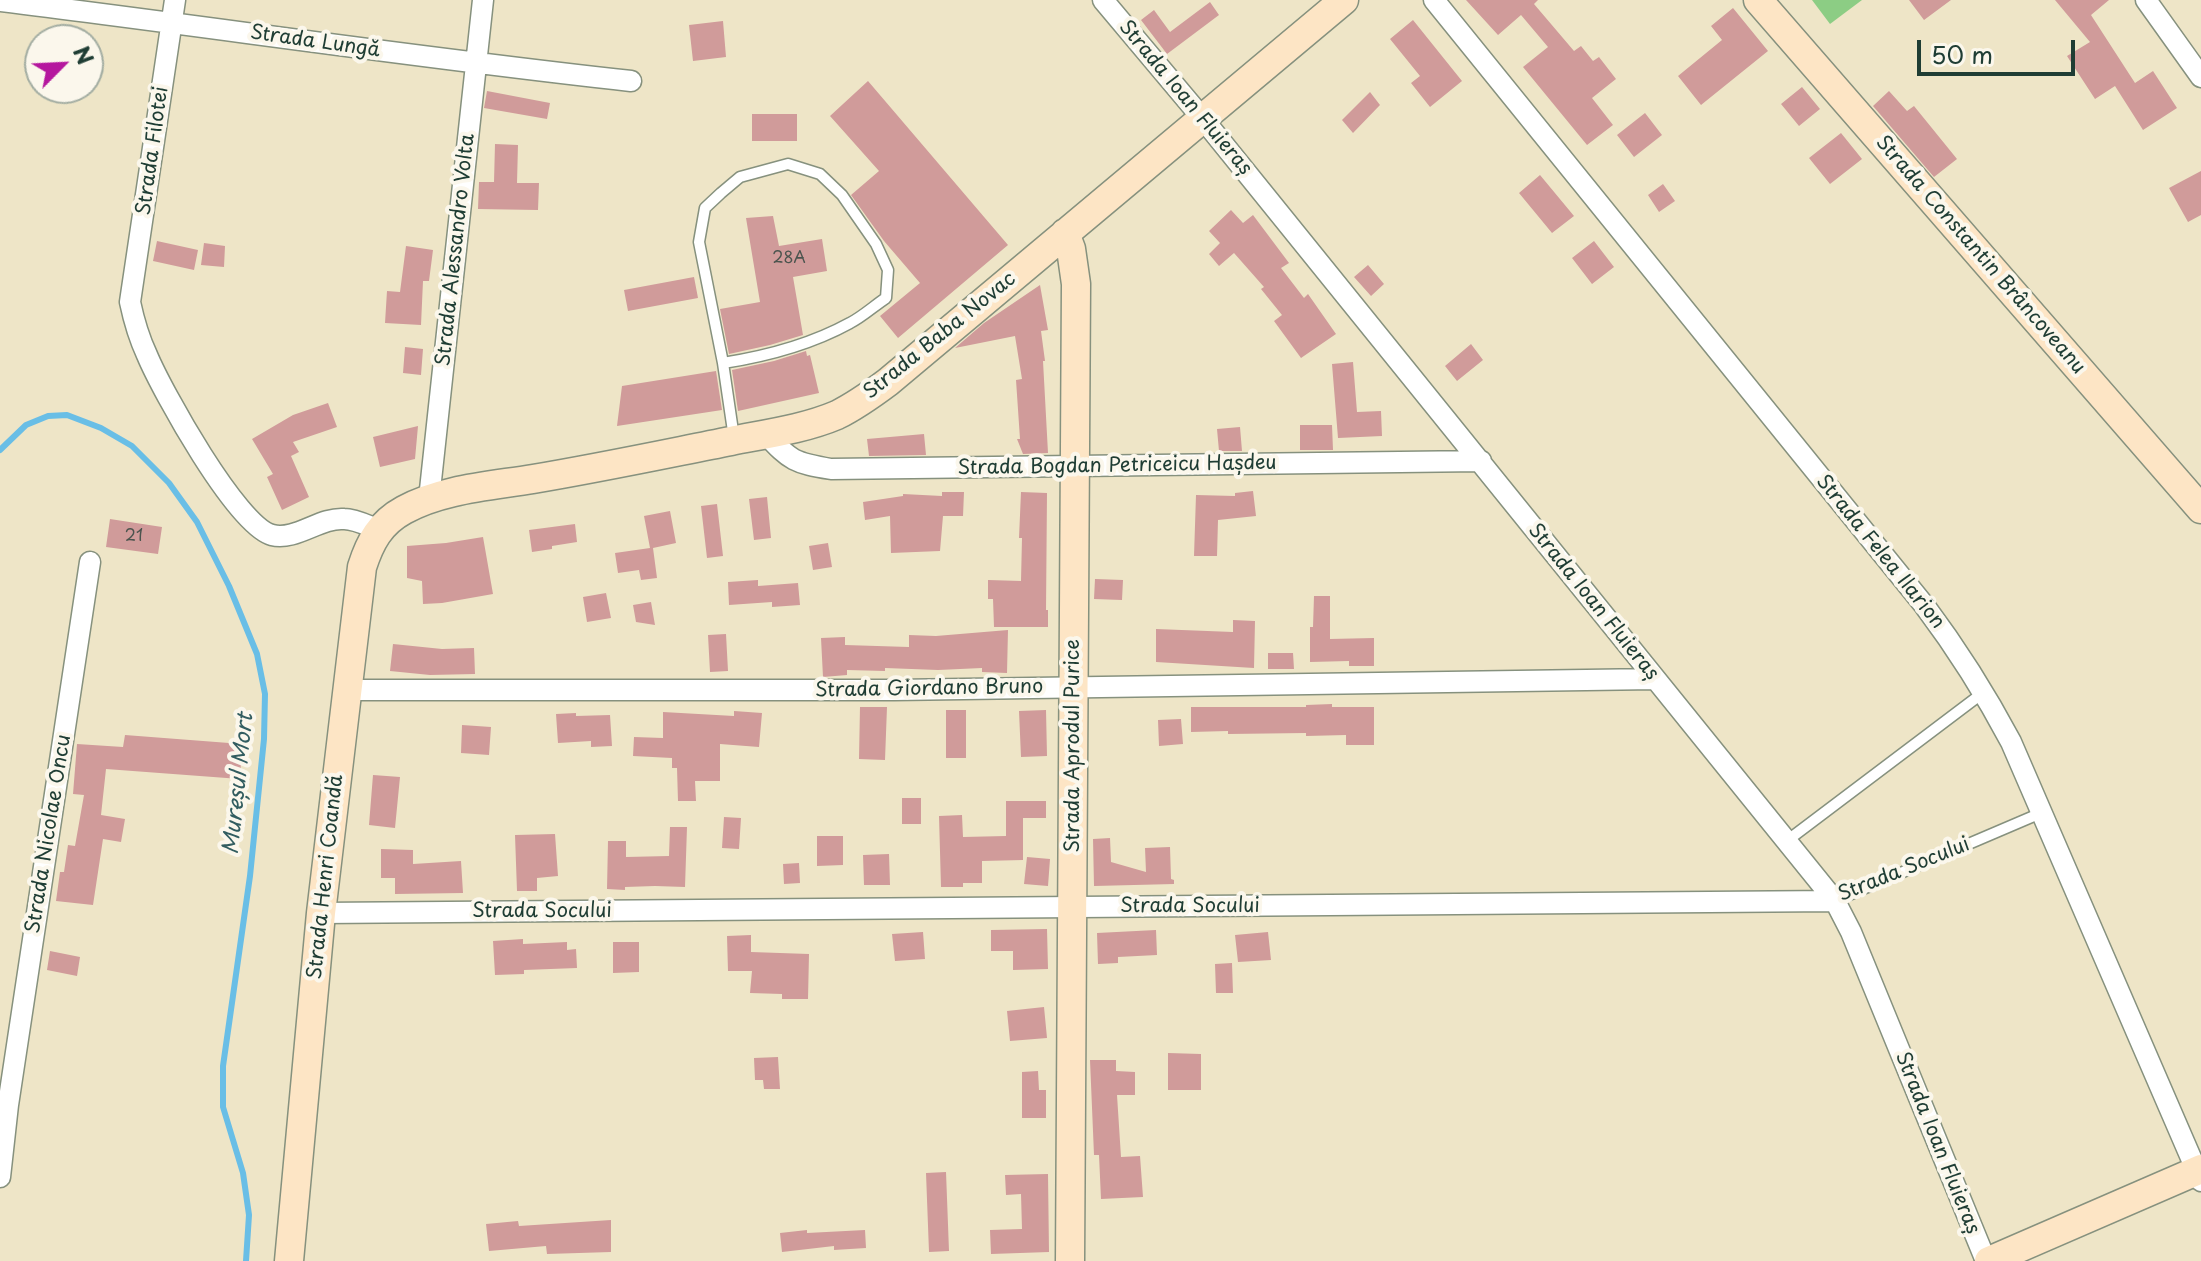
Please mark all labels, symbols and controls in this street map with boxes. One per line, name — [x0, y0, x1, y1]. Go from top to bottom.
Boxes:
street label: Strada Ioan Fluieraș — [1113, 16, 1257, 180]
street label: Strada Lungă — [248, 21, 382, 63]
north arrow — [24, 24, 104, 104]
scale bar — [1921, 24, 2079, 74]
text: 50 m — [1931, 36, 1993, 72]
text: N — [66, 40, 103, 70]
street label: Strada Filotei — [132, 85, 174, 217]
street label: Strada Constantin Brâncoveanu — [1870, 131, 2090, 379]
street label: Strada Alessandro Volta — [432, 133, 480, 367]
house number: 28A — [772, 249, 806, 269]
street label: Strada Baba Novac — [859, 267, 1021, 405]
street label: Strada Bogdan Petriceicu Hașdeu — [957, 451, 1277, 481]
street label: Strada Felea Ilarion — [1811, 470, 1949, 634]
street label: Strada Ioan Fluieraș — [1522, 519, 1664, 685]
house number: 21 — [125, 527, 143, 547]
street label: Strada Aprodul Purice — [1061, 639, 1085, 853]
street label: Strada Giordano Bruno — [815, 675, 1043, 703]
water label: Mureșul Mort — [218, 712, 260, 856]
street label: Strada Nicolae Oncu — [21, 733, 77, 935]
street label: Strada Henri Coandă — [303, 773, 349, 981]
street label: Strada Socului — [1835, 833, 1973, 907]
street label: Strada Socului — [1120, 894, 1260, 918]
street label: Strada Socului — [472, 899, 612, 923]
street label: Strada Ioan Fluieraș — [1889, 1048, 1985, 1238]

